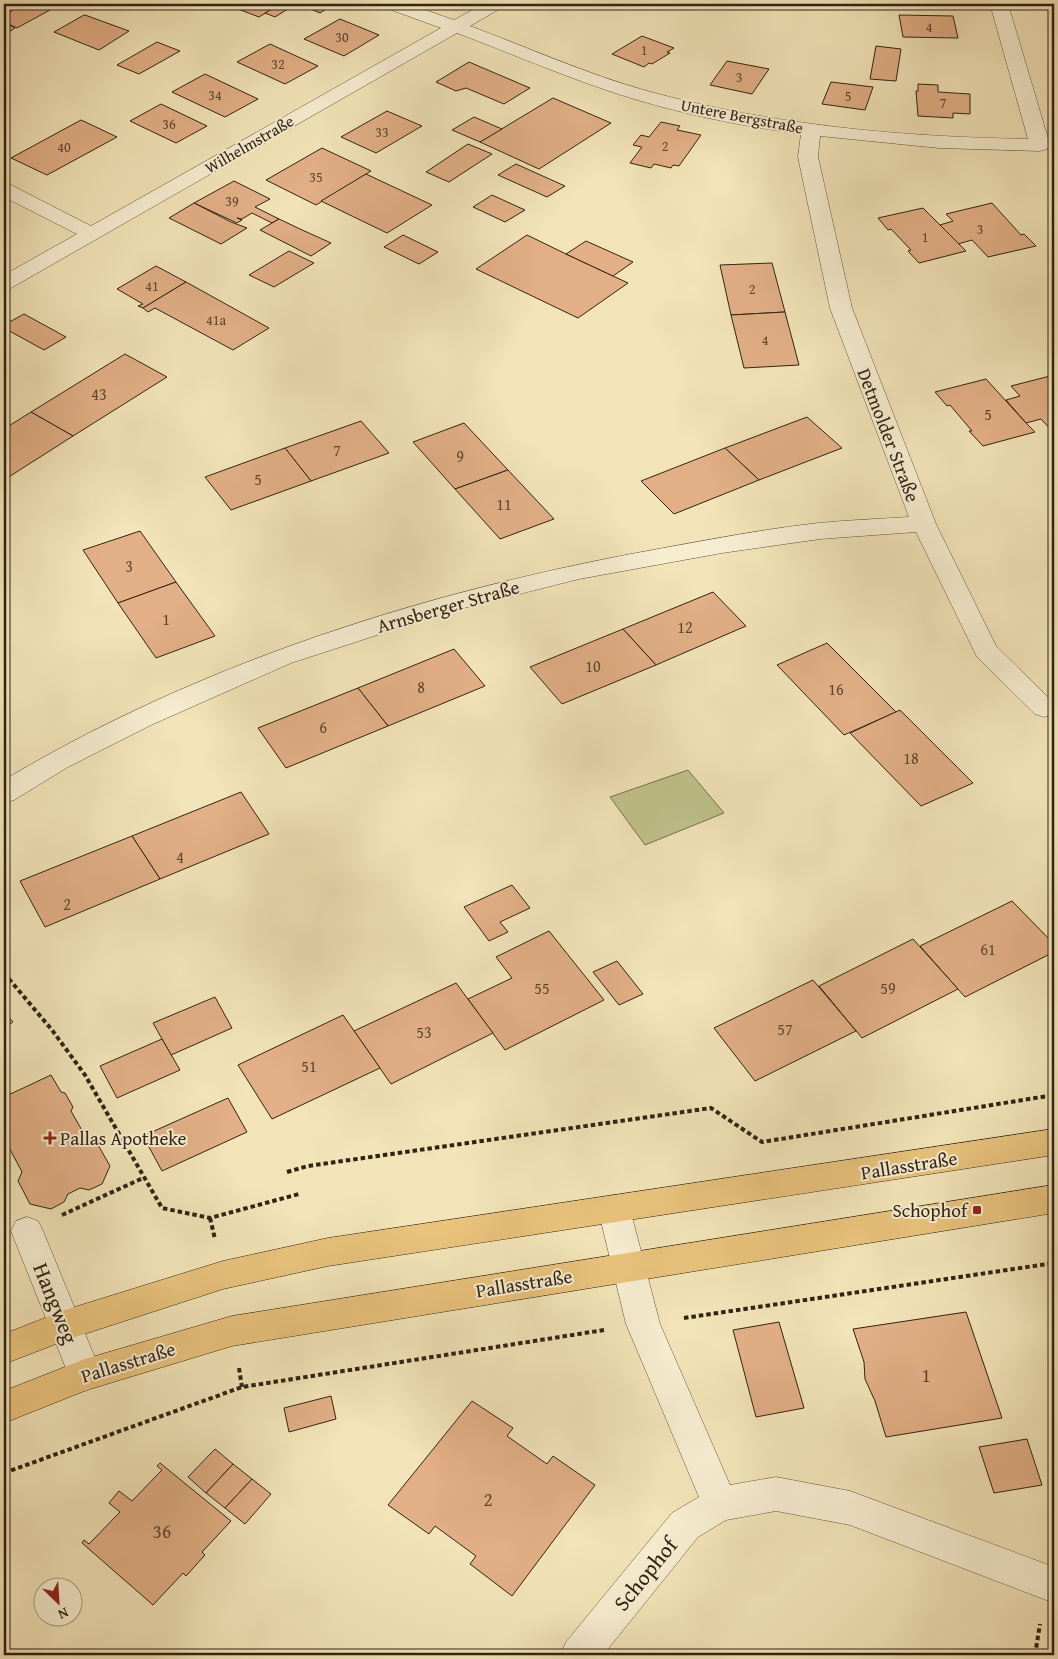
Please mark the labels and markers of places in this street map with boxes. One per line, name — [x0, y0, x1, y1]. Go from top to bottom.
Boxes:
place label: Pallas Apotheke — [60, 1124, 187, 1152]
marker: Pallas Apotheke — [44, 1132, 56, 1144]
place label: Schophof — [893, 1196, 969, 1224]
marker: Schophof — [971, 1204, 983, 1216]

